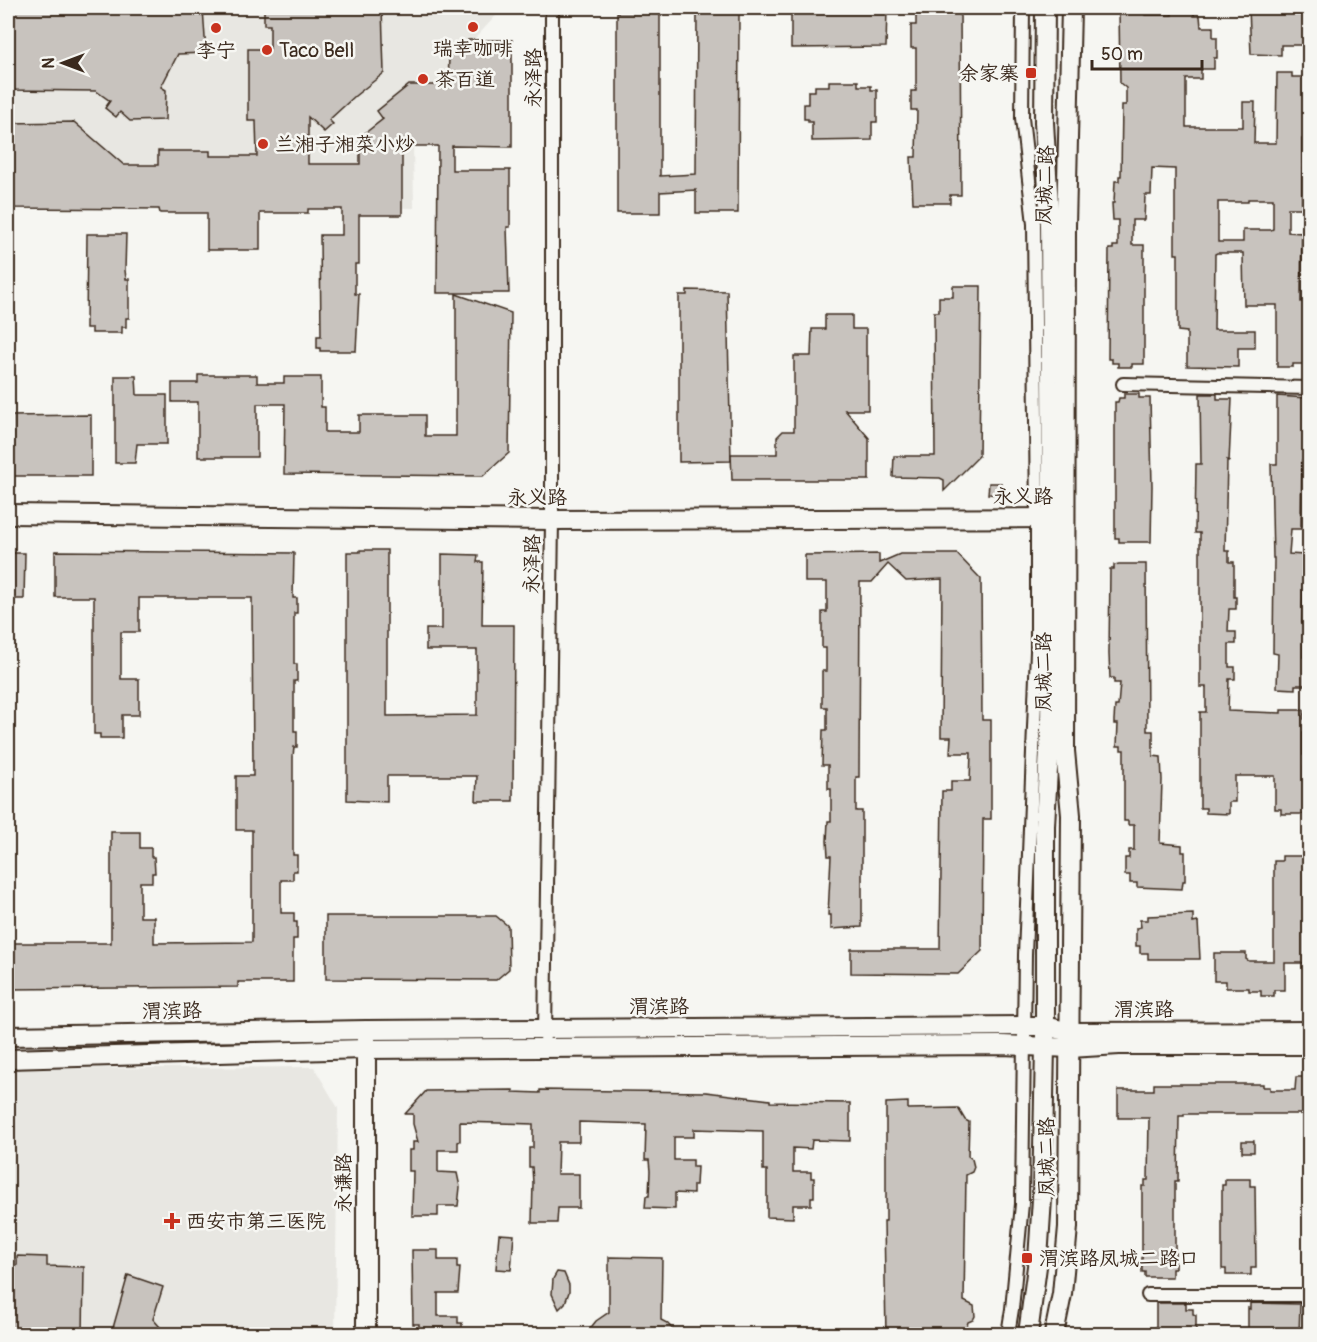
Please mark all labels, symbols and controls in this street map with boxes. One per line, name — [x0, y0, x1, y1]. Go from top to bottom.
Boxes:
marker: 瑞幸咖啡 — [466, 20, 480, 34]
marker: 李宁 — [209, 21, 223, 35]
north arrow — [33, 33, 93, 93]
scale bar — [1092, 33, 1202, 71]
place label: 瑞幸咖啡 — [433, 36, 513, 61]
place label: 李宁 — [196, 38, 236, 63]
place label: Taco Bell — [279, 38, 354, 63]
marker: Taco Bell — [260, 43, 274, 57]
text: 50 m — [1101, 43, 1143, 66]
street label: 永泽路 — [521, 47, 546, 108]
text: N — [39, 57, 59, 68]
place label: 余家寨 — [959, 61, 1019, 86]
marker: 余家寨 — [1024, 66, 1038, 80]
place label: 茶百道 — [435, 67, 495, 92]
marker: 茶百道 — [416, 72, 430, 86]
place label: 兰湘子湘菜小炒 — [275, 132, 415, 157]
marker: 兰湘子湘菜小炒 — [256, 137, 270, 151]
street label: 凤城二路 — [1031, 144, 1059, 225]
street label: 永义路 — [993, 484, 1054, 509]
street label: 永义路 — [507, 485, 568, 510]
street label: 永泽路 — [519, 533, 545, 594]
street label: 凤城二路 — [1031, 631, 1056, 712]
street label: 渭滨路 — [629, 994, 690, 1019]
street label: 渭滨路 — [1114, 997, 1175, 1022]
street label: 渭滨路 — [142, 998, 203, 1024]
street label: 凤城二路 — [1034, 1116, 1059, 1197]
street label: 永谦路 — [331, 1152, 356, 1213]
place label: 西安市第三医院 — [186, 1209, 326, 1234]
marker: 西安市第三医院 — [163, 1212, 181, 1230]
place label: 渭滨路凤城二路口 — [1039, 1246, 1199, 1271]
marker: 渭滨路凤城二路口 — [1020, 1251, 1034, 1265]

